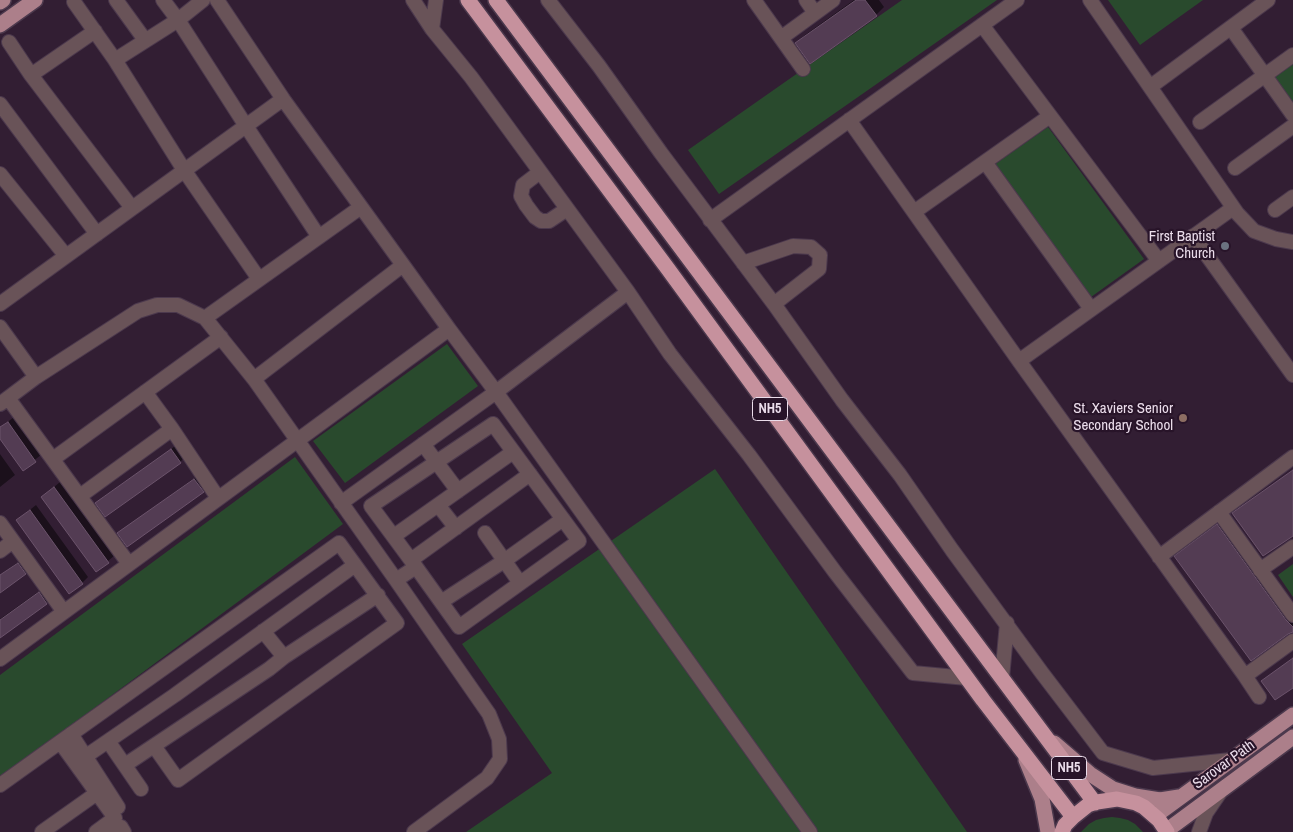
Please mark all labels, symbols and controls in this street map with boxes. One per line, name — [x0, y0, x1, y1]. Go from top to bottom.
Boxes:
place label: First Baptist Church — [1149, 228, 1215, 263]
marker: First Baptist Church — [1219, 240, 1231, 252]
road number: NH5 — [752, 398, 788, 420]
place label: St. Xaviers Senior Secondary School — [1073, 400, 1173, 435]
marker: St. Xaviers Senior Secondary School — [1177, 412, 1189, 424]
street label: Sarovar Path — [1190, 737, 1258, 793]
road number: NH5 — [1052, 756, 1086, 780]

